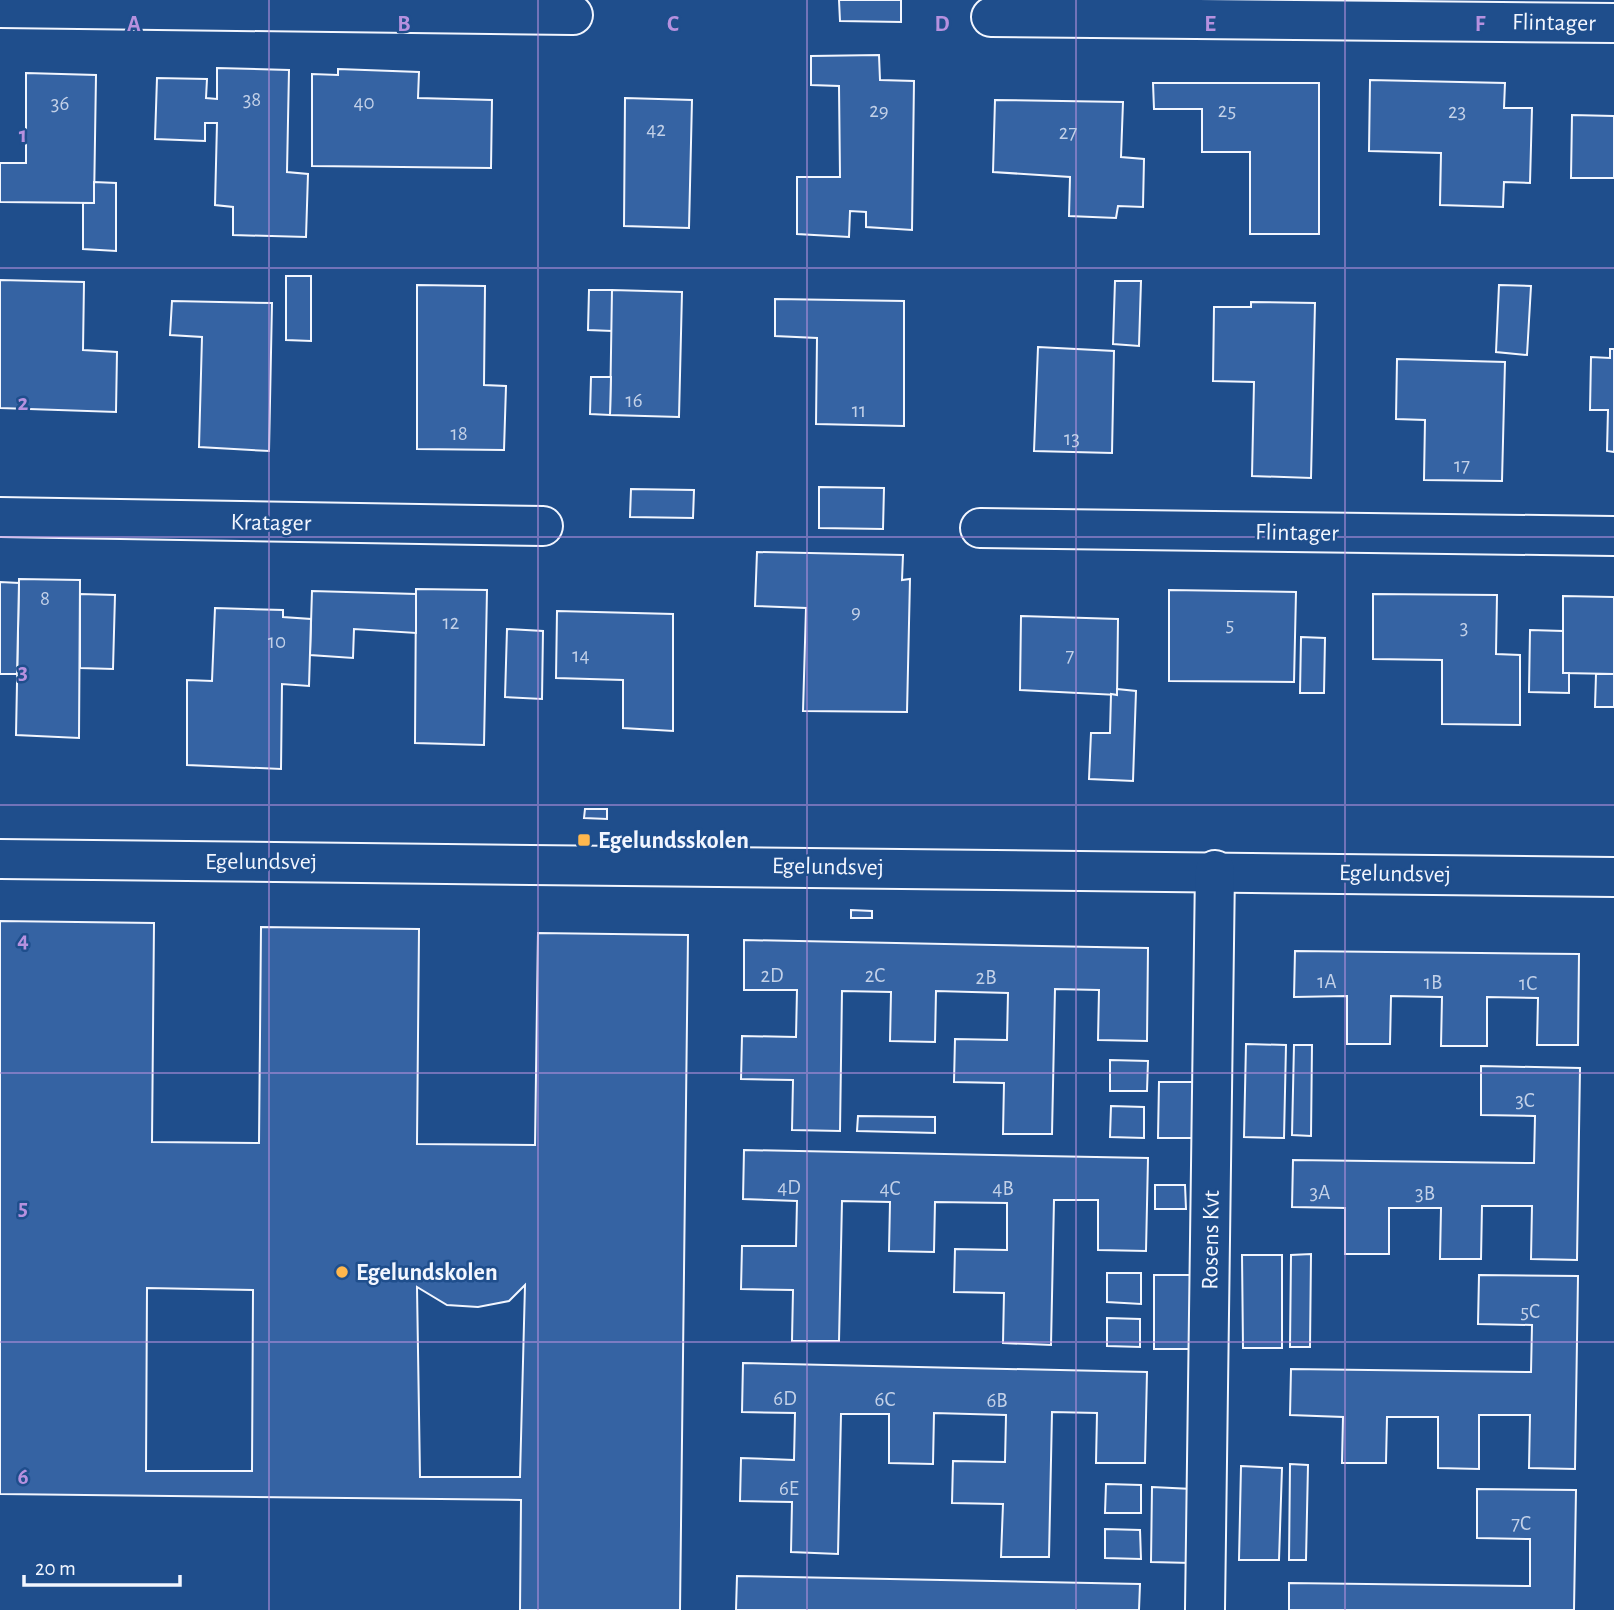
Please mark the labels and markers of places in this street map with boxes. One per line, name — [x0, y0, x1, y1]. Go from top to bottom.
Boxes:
place label: Egelundsskolen — [598, 829, 749, 853]
marker: Egelundsskolen — [576, 832, 592, 848]
place label: Egelundskolen — [356, 1261, 498, 1285]
marker: Egelundskolen — [334, 1264, 350, 1280]

